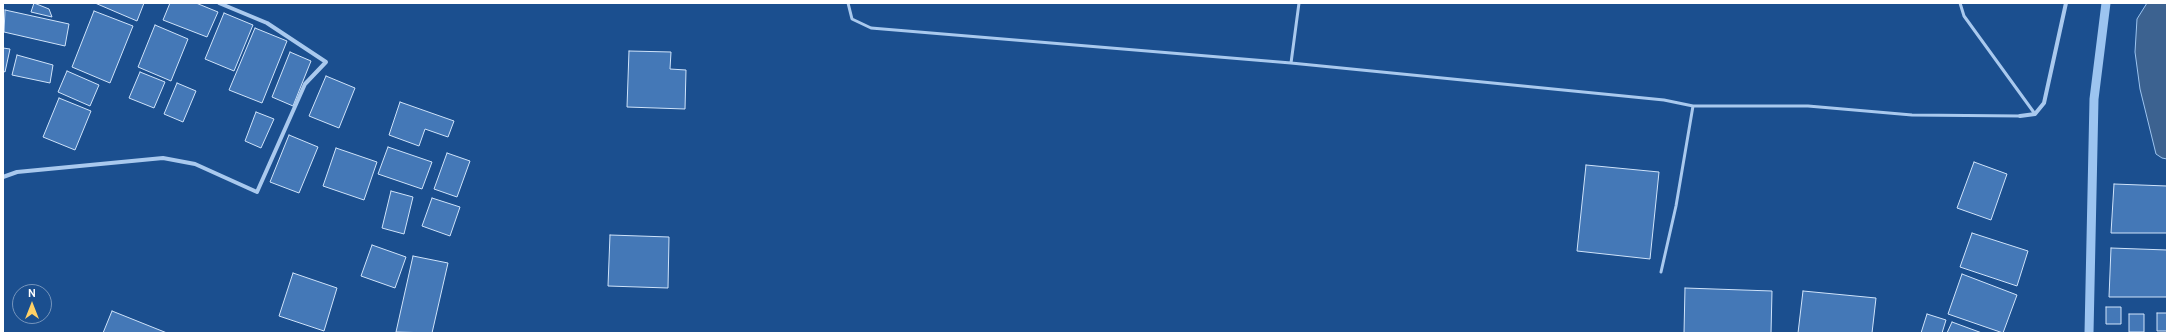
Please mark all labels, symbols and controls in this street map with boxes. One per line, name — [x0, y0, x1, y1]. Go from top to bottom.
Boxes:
north arrow — [12, 284, 52, 324]
text: N — [28, 286, 36, 300]

